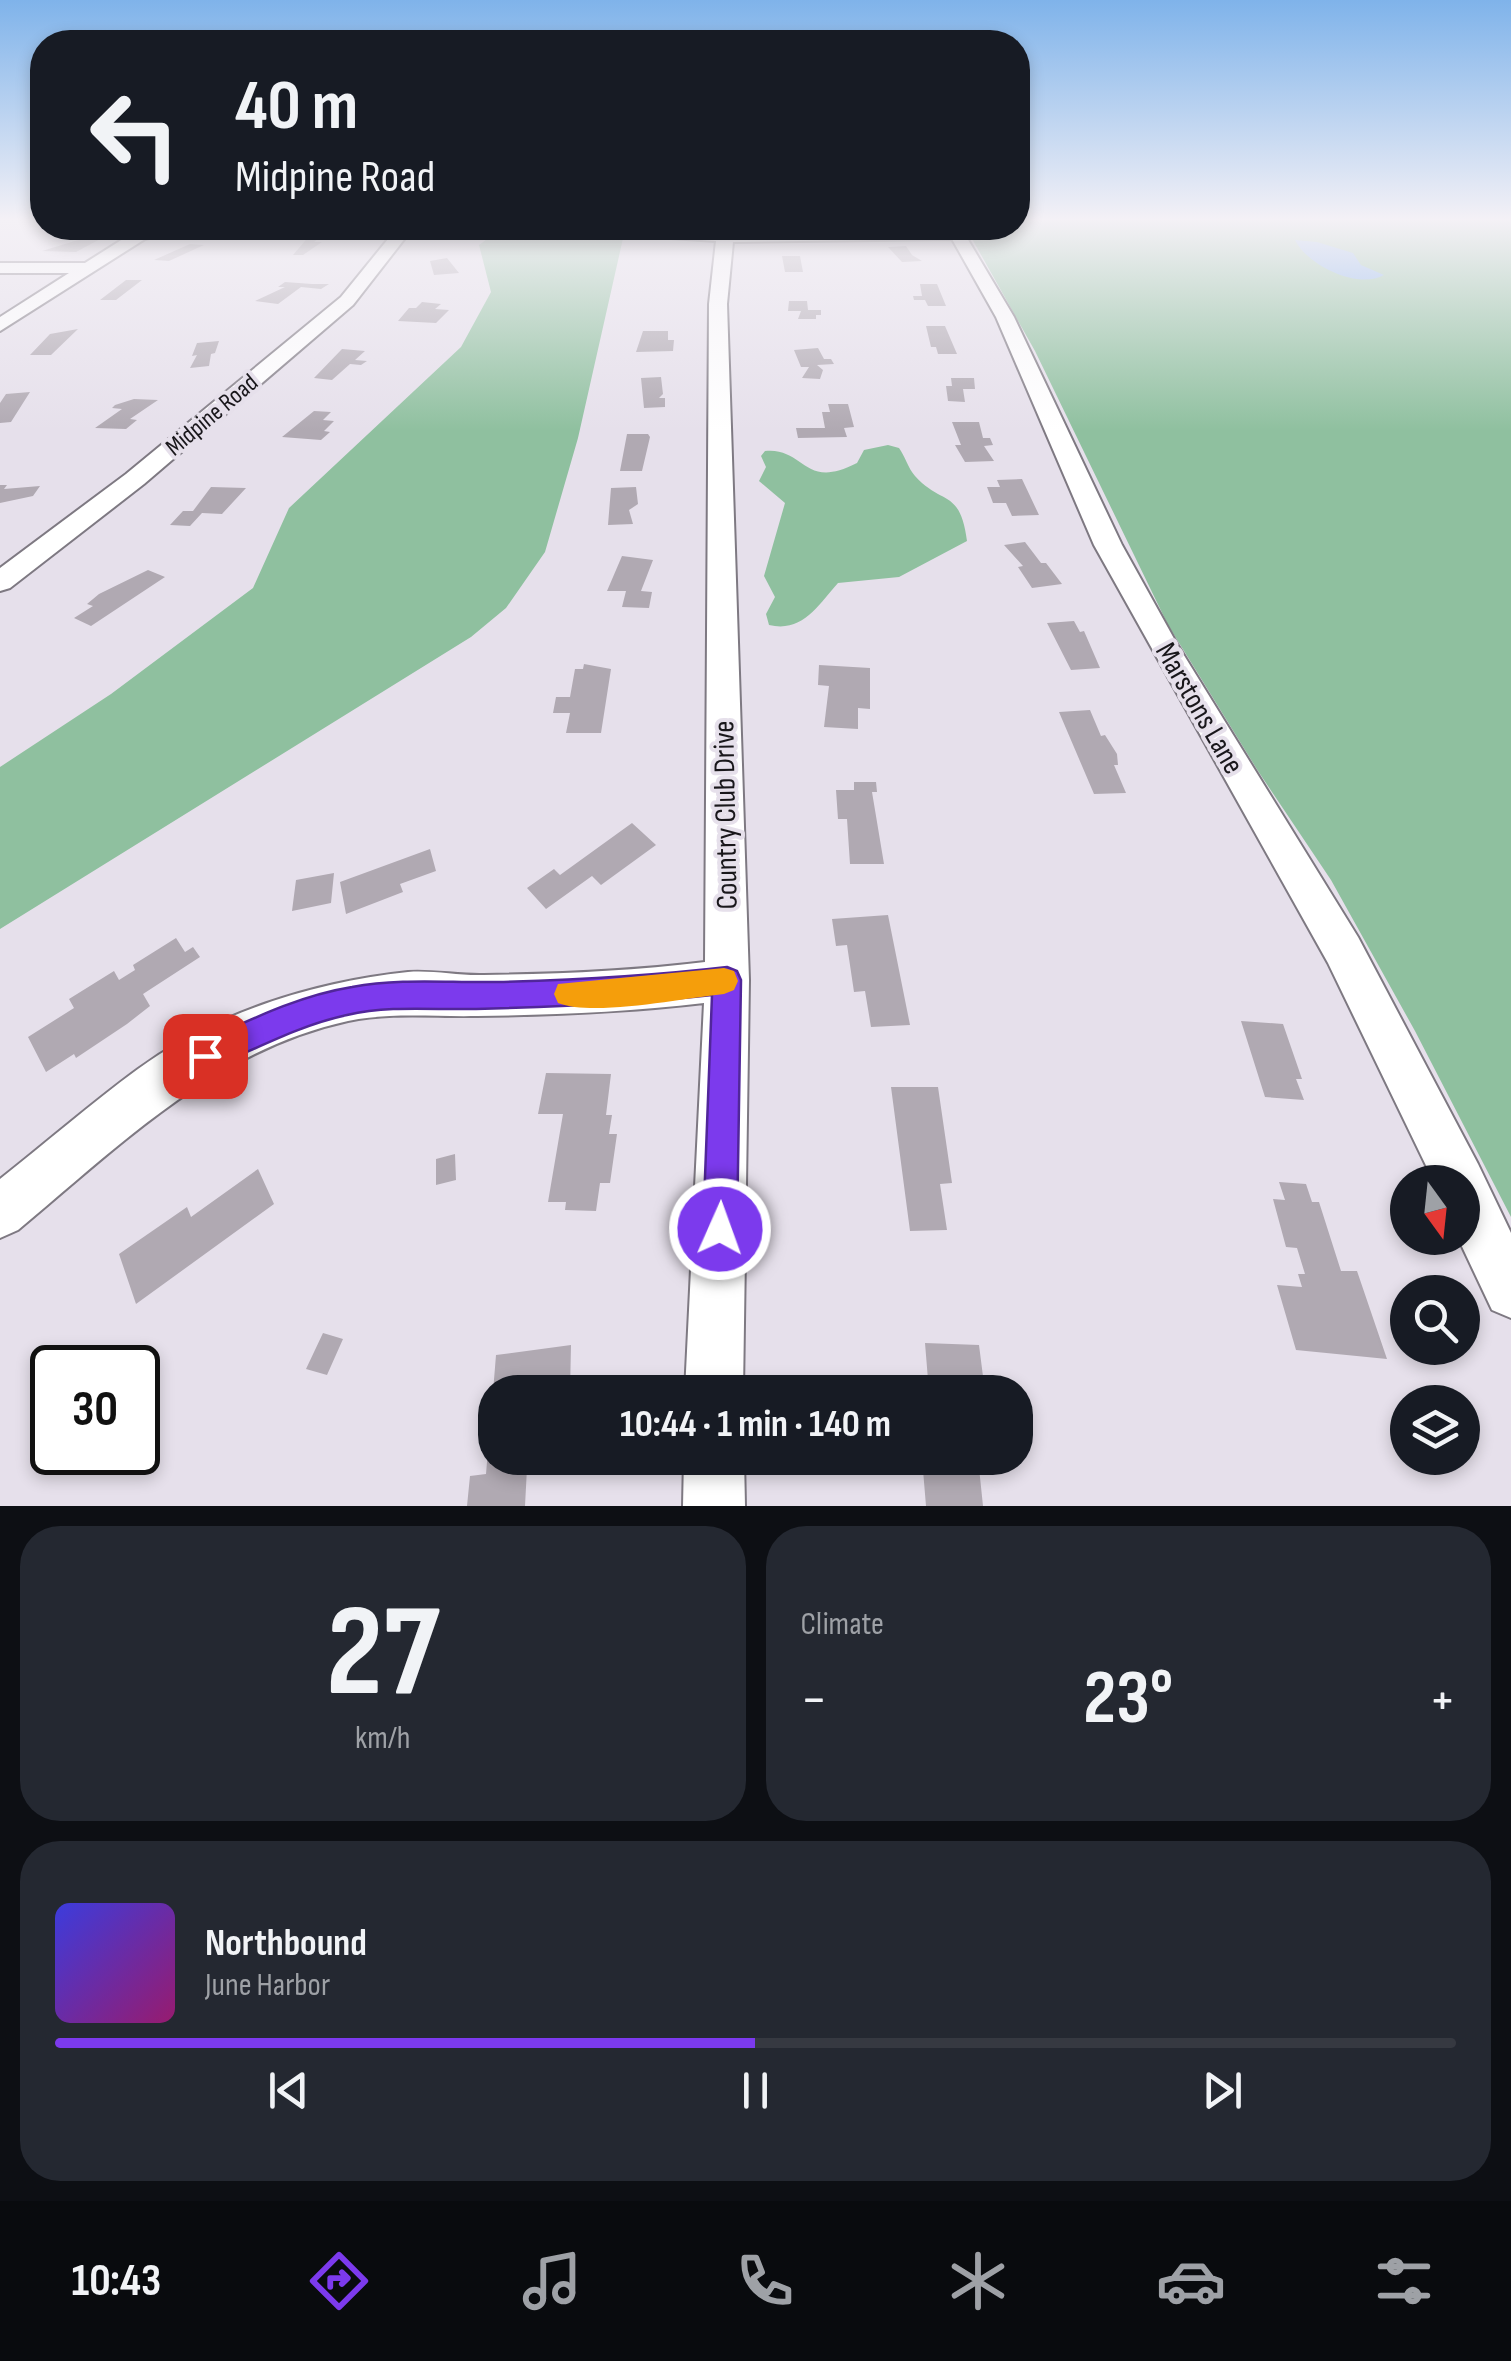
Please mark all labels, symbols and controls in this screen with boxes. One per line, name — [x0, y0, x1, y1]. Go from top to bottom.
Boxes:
text: 40 m — [235, 65, 358, 149]
icon: left — [70, 70, 200, 200]
text: Midpine Road — [235, 150, 435, 205]
street label: Midpine Road — [159, 368, 265, 463]
street label: Marstons Lane — [1147, 636, 1251, 781]
street label: Country Club Drive — [706, 720, 746, 910]
pin — [163, 1014, 248, 1099]
icon: arrive — [178, 1029, 233, 1084]
north arrow — [1390, 1165, 1480, 1255]
map controls — [1390, 1165, 1480, 1475]
position arrow — [668, 1177, 772, 1281]
button: search — [1390, 1275, 1480, 1365]
speed limit sign: 30 — [30, 1345, 160, 1475]
button: layers — [1390, 1385, 1480, 1475]
text: 10:44 · 1 min · 140 m — [620, 1402, 891, 1447]
text: 27 — [326, 1576, 440, 1732]
text: Climate — [801, 1605, 884, 1644]
text: 23° — [1083, 1654, 1173, 1745]
text: − — [801, 1667, 827, 1734]
text: + — [1429, 1667, 1456, 1734]
text: km/h — [355, 1719, 410, 1758]
text: Northbound — [205, 1921, 367, 1966]
text: June Harbor — [205, 1966, 330, 2005]
icon: previous — [261, 2063, 316, 2118]
icon: pause — [728, 2063, 783, 2118]
icon: next — [1195, 2063, 1250, 2118]
icon: directions — [304, 2246, 374, 2316]
icon: music — [517, 2246, 587, 2316]
icon: phone — [730, 2246, 800, 2316]
icon: climate — [943, 2246, 1013, 2316]
icon: car — [1156, 2246, 1226, 2316]
icon: filters — [1369, 2246, 1439, 2316]
text: 10:43 — [72, 2254, 161, 2309]

